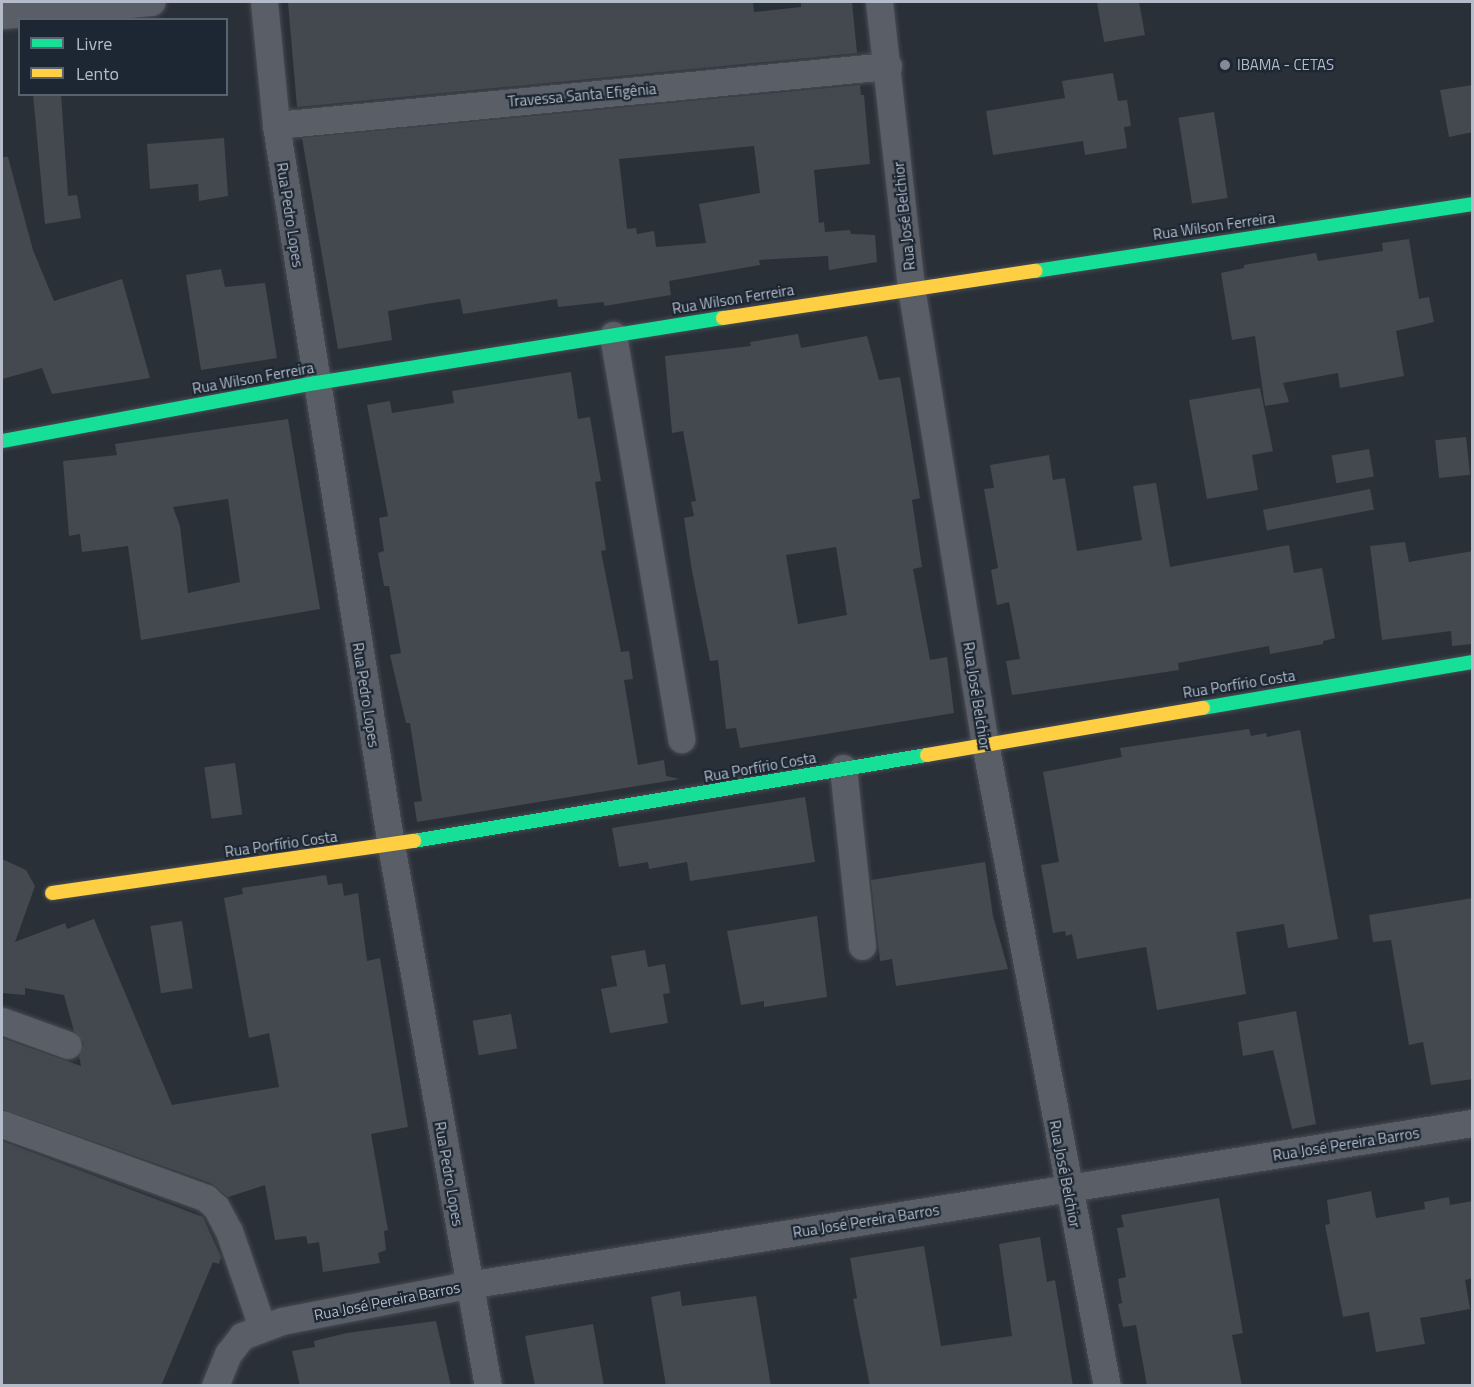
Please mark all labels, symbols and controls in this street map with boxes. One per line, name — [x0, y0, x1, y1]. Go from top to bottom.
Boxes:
legend — [18, 18, 228, 96]
text: Livre — [76, 30, 112, 57]
place label: IBAMA - CETAS — [1237, 56, 1334, 74]
marker: IBAMA - CETAS — [1218, 58, 1232, 72]
text: Lento — [76, 60, 119, 87]
street label: Travessa Santa Efigênia — [507, 80, 657, 110]
street label: Rua Pedro Lopes — [273, 161, 307, 269]
street label: Rua José Belchior — [889, 161, 919, 271]
street label: Rua Wilson Ferreira — [1152, 209, 1276, 243]
street label: Rua Wilson Ferreira — [671, 280, 795, 318]
street label: Rua Wilson Ferreira — [191, 358, 315, 398]
street label: Rua Pedro Lopes — [349, 641, 383, 749]
street label: Rua José Belchior — [960, 641, 994, 751]
street label: Rua Porfírio Costa — [1182, 666, 1296, 702]
street label: Rua Porfírio Costa — [703, 748, 817, 786]
street label: Rua Porfírio Costa — [224, 827, 338, 861]
street label: Rua José Belchior — [1046, 1119, 1084, 1229]
street label: Rua Pedro Lopes — [431, 1120, 467, 1228]
street label: Rua José Pereira Barros — [1271, 1124, 1421, 1164]
street label: Rua José Pereira Barros — [791, 1201, 941, 1241]
street label: Rua José Pereira Barros — [313, 1278, 461, 1324]

